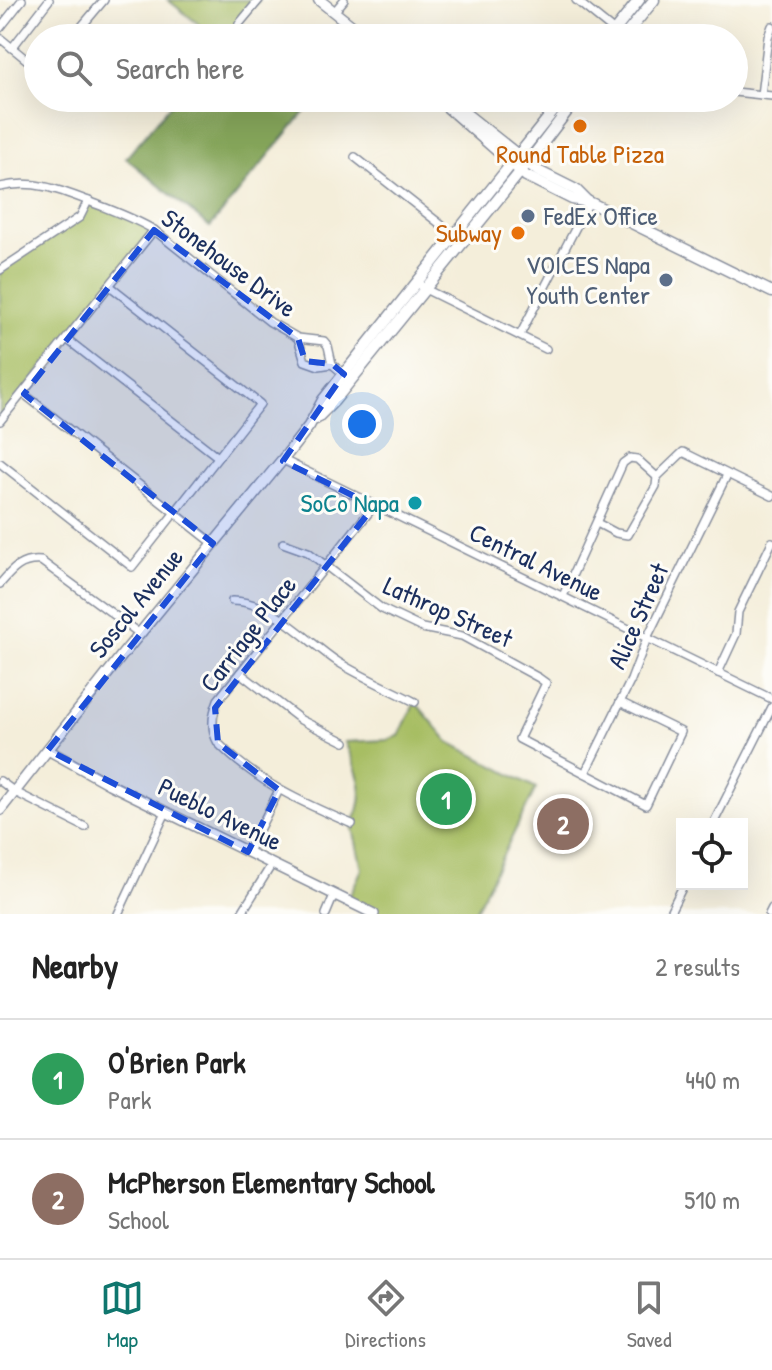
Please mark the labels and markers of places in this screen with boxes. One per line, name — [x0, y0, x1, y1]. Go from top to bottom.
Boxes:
marker: Round Table Pizza — [571, 117, 589, 135]
place label: Round Table Pizza — [496, 136, 664, 171]
place label: FedEx Office — [543, 198, 658, 233]
marker: FedEx Office — [519, 207, 537, 225]
place label: Subway — [436, 215, 502, 250]
marker: Subway — [509, 224, 527, 242]
place label: VOICES Napa Youth Center — [526, 247, 650, 312]
marker: VOICES Napa Youth Center — [657, 271, 675, 289]
place label: SoCo Napa — [301, 485, 399, 520]
marker: SoCo Napa — [406, 494, 424, 512]
pin: 1 — [420, 769, 472, 829]
pin: 2 — [537, 794, 589, 854]

